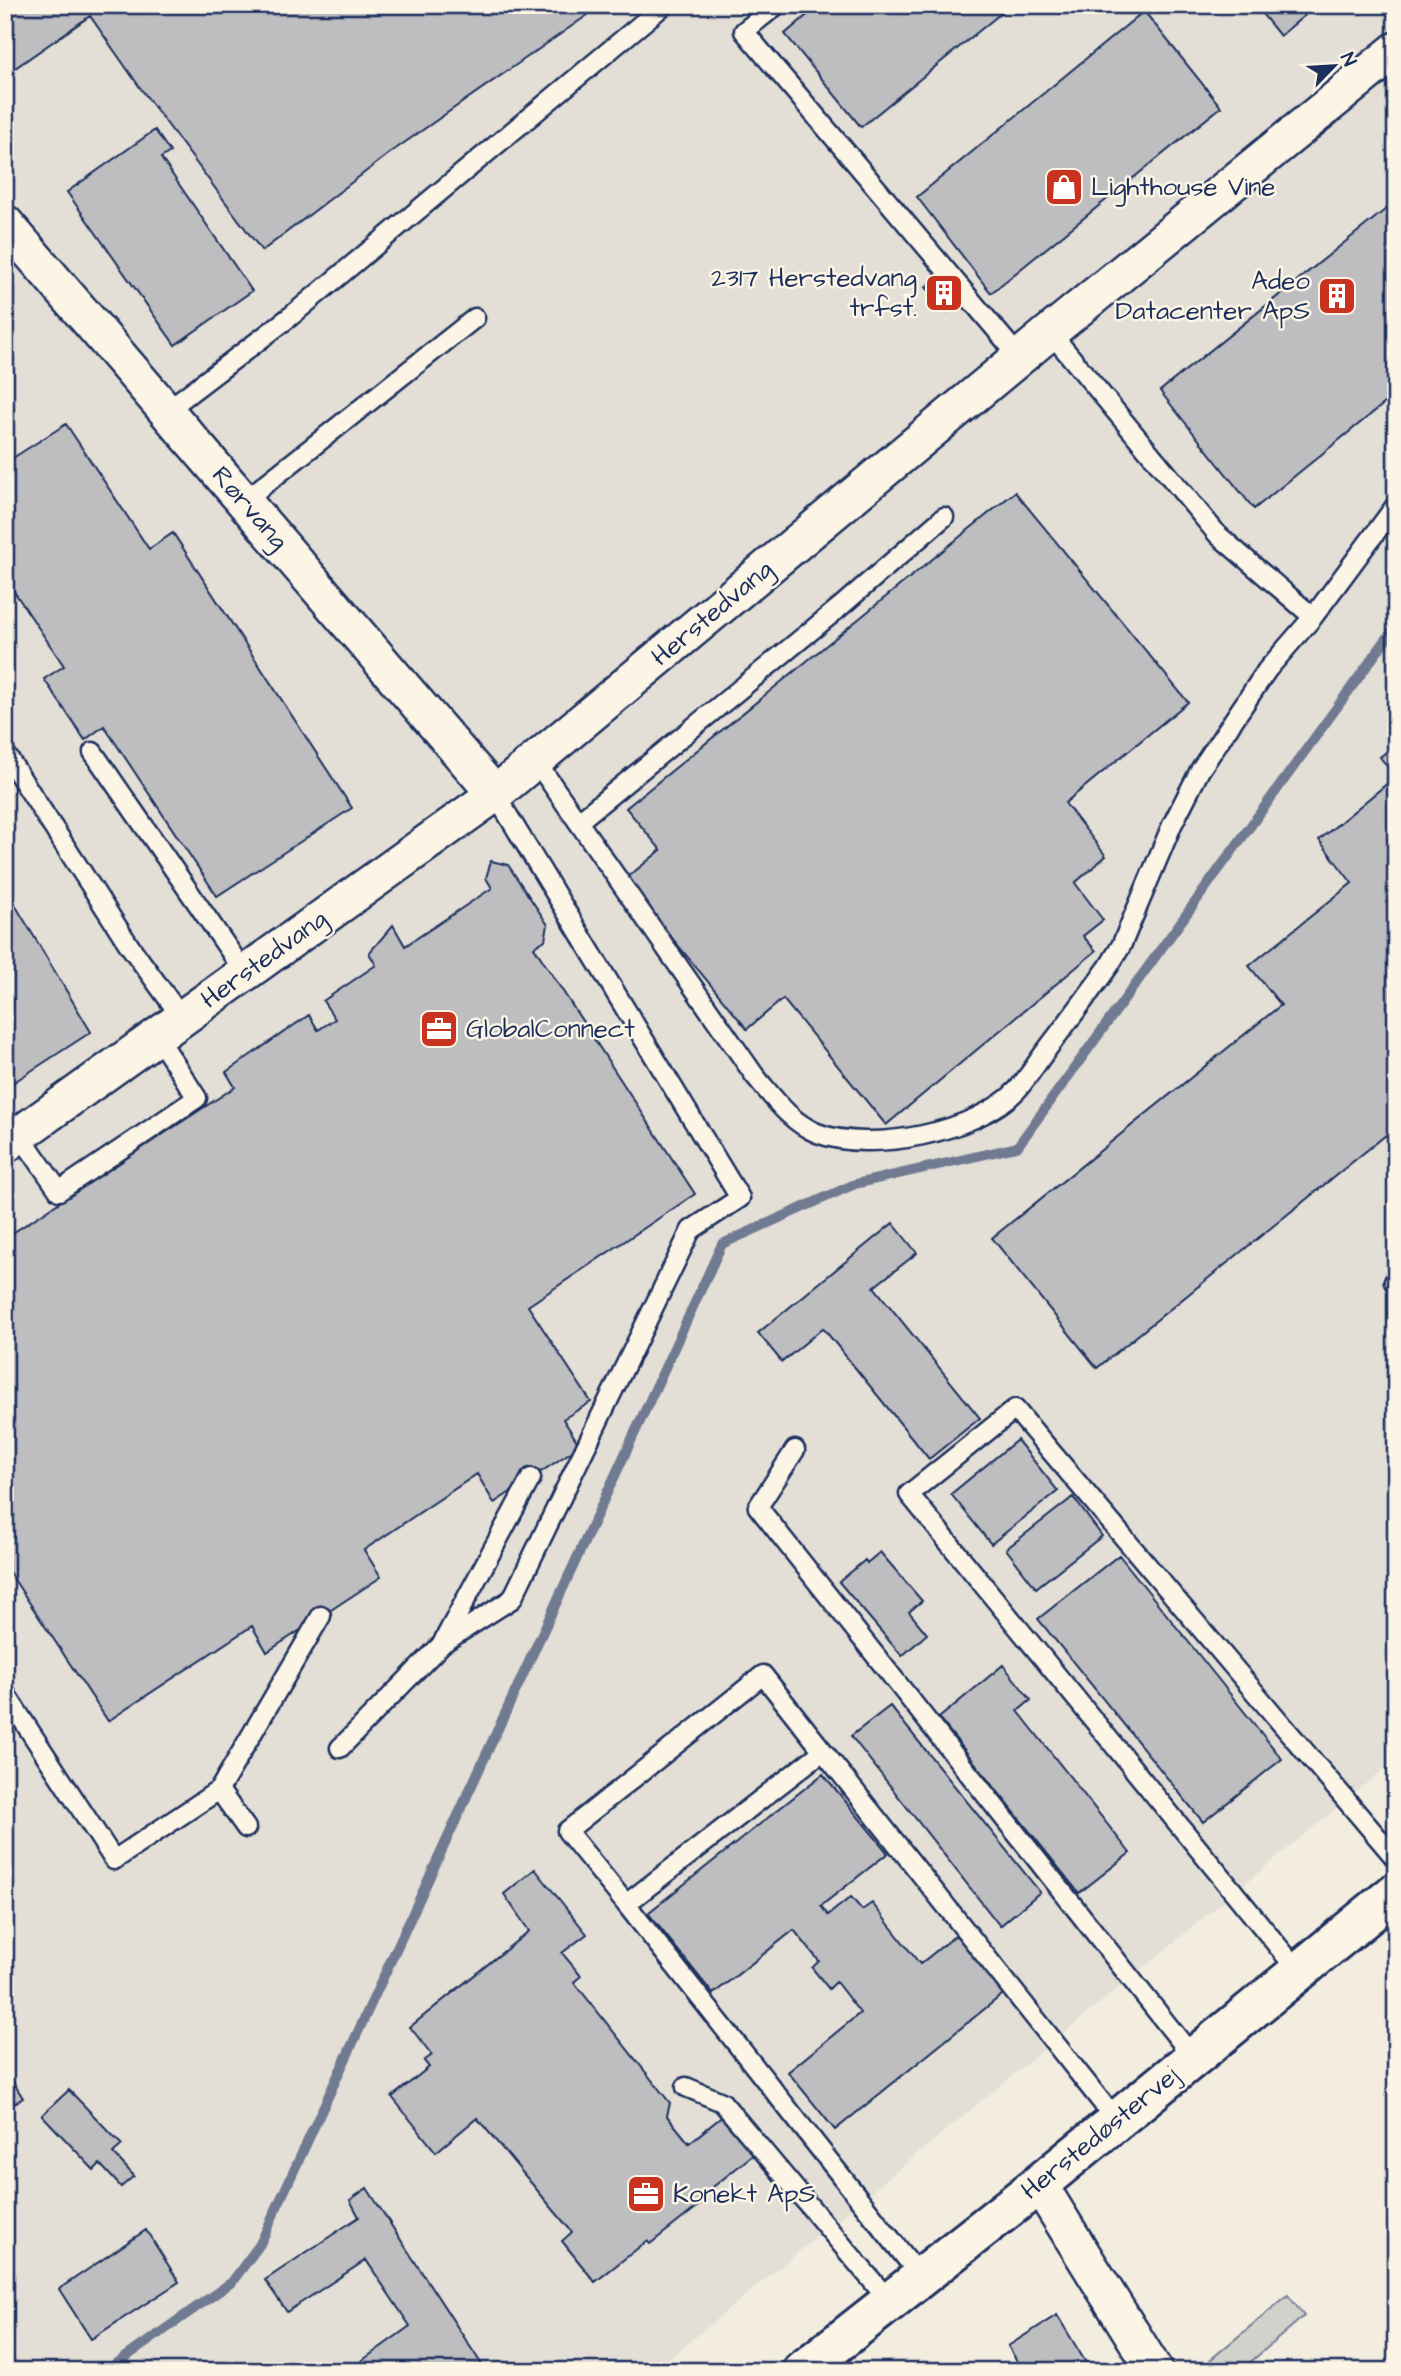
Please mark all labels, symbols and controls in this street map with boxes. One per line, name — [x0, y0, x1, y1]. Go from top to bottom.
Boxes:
north arrow — [1300, 32, 1370, 102]
text: N — [1333, 48, 1363, 71]
shop icon: Lighthouse Vine — [1043, 166, 1085, 208]
place label: Lighthouse Vine — [1091, 169, 1275, 207]
place label: 2317 Herstedvang trfst. — [711, 260, 917, 326]
place label: Adeo Datacenter ApS — [1115, 263, 1310, 329]
building icon: 2317 Herstedvang trfst. — [923, 272, 965, 314]
building icon: Adeo Datacenter ApS — [1316, 275, 1358, 317]
street label: Rørvang — [202, 458, 297, 559]
street label: Herstedvang — [644, 552, 782, 676]
street label: Herstedvang — [193, 901, 336, 1019]
office icon: GlobalConnect — [418, 1008, 460, 1050]
place label: GlobalConnect — [466, 1011, 635, 1047]
street label: Herstedøstervej — [1013, 2058, 1187, 2208]
office icon: Konekt ApS — [625, 2173, 667, 2215]
place label: Konekt ApS — [673, 2176, 815, 2212]

